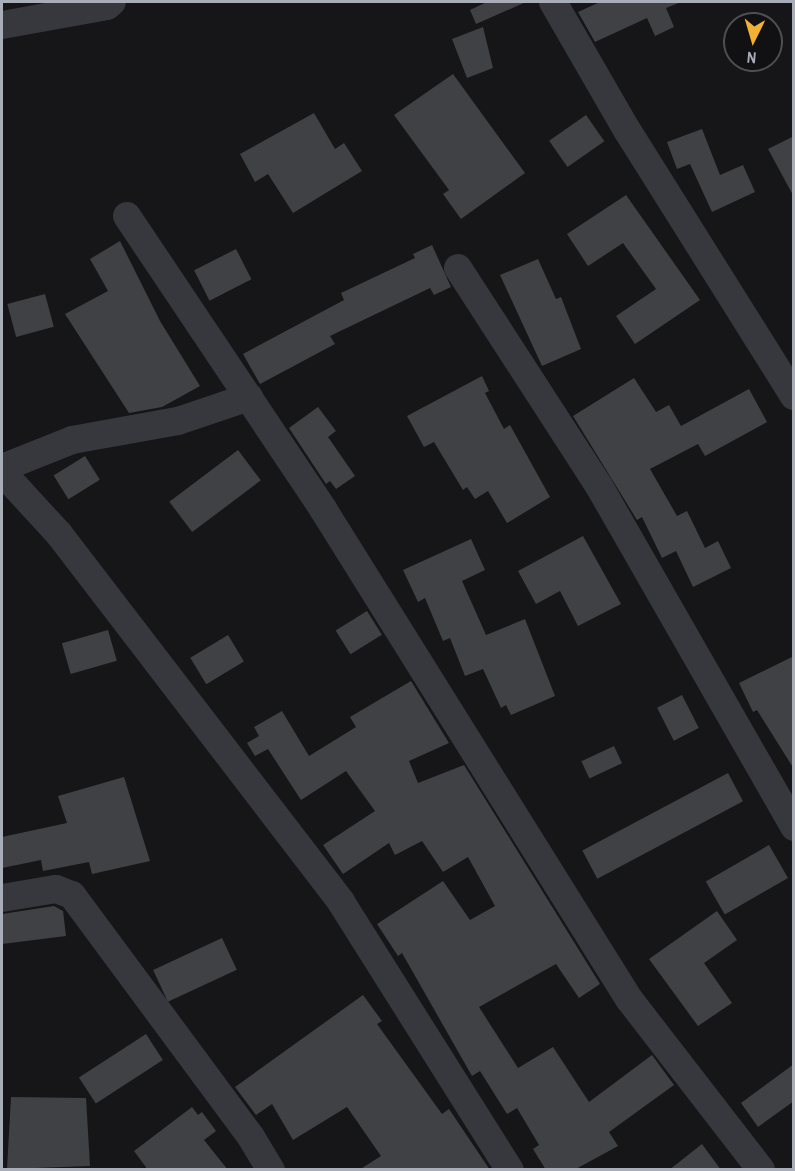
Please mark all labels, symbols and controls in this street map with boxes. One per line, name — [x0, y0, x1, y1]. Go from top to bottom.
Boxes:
north arrow — [723, 12, 783, 72]
text: N — [746, 47, 757, 69]

